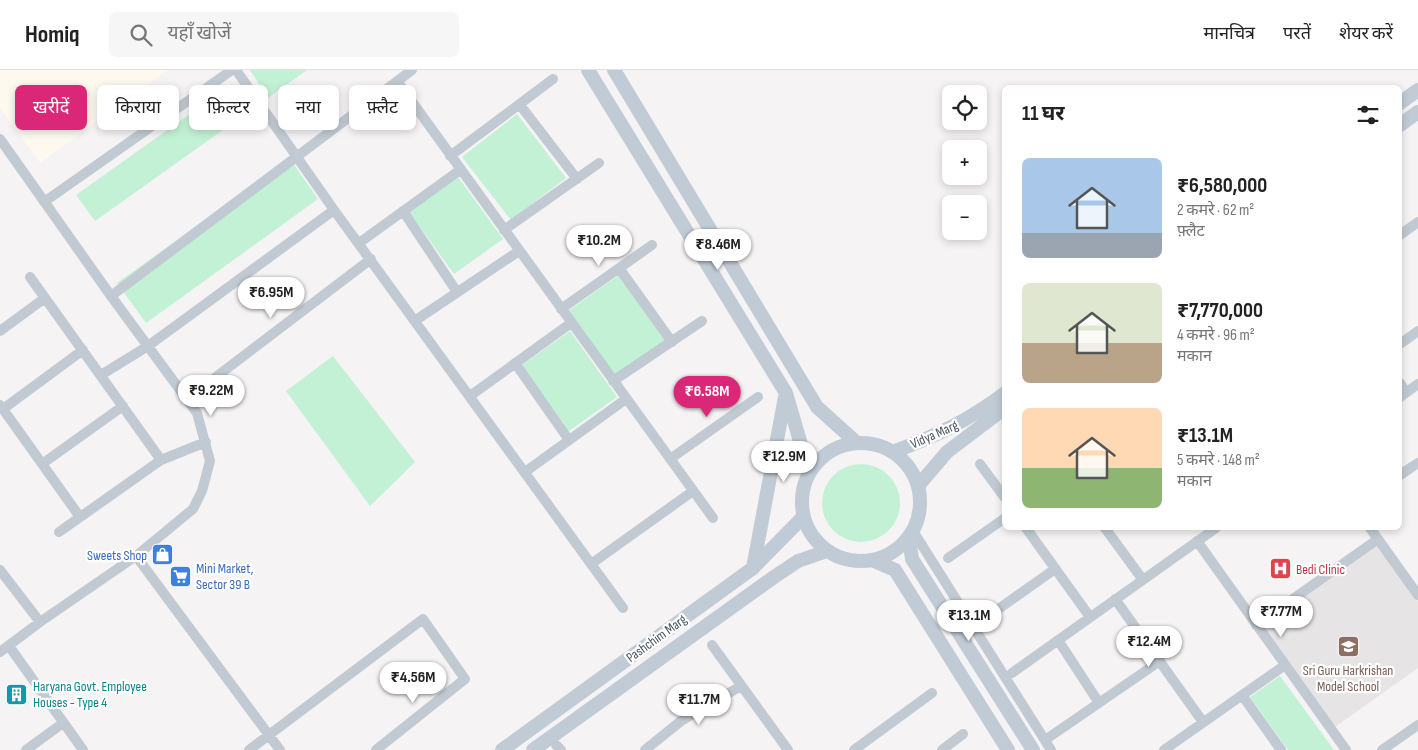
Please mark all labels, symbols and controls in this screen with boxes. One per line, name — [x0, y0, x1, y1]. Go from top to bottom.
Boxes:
search box — [109, 12, 459, 57]
text: Homiq — [25, 20, 79, 49]
icon: search — [127, 21, 155, 49]
text: यहाँ खोजें — [167, 22, 231, 45]
text: मानचित्र — [1204, 23, 1255, 44]
text: परतें — [1283, 23, 1311, 44]
text: शेयर करें — [1339, 23, 1393, 44]
chip: खरीदें — [15, 85, 87, 130]
chip: किराया — [97, 85, 179, 130]
chip: फ़िल्टर — [189, 85, 268, 130]
chip: नया — [278, 85, 339, 130]
chip: फ़्लैट — [349, 85, 416, 130]
map controls — [942, 85, 987, 240]
button: locate — [942, 85, 987, 130]
text: 11 घर — [1022, 101, 1065, 126]
icon: filters — [1354, 101, 1382, 129]
button: + — [942, 140, 987, 185]
text: ₹6,580,000 — [1177, 173, 1267, 198]
icon: home — [1062, 178, 1122, 238]
button: − — [942, 195, 987, 240]
text: 2 कमरे · 62 m² — [1177, 201, 1254, 220]
text: फ़्लैट — [1177, 222, 1205, 241]
pin: ₹10.2M — [558, 224, 640, 267]
pin: ₹8.46M — [677, 228, 759, 271]
text: ₹10.2M — [577, 231, 621, 250]
text: ₹8.46M — [695, 235, 741, 254]
pin: ₹6.95M — [230, 276, 312, 319]
text: ₹6.95M — [249, 283, 293, 302]
text: ₹7,770,000 — [1177, 298, 1263, 323]
icon: home — [1062, 303, 1122, 363]
text: 4 कमरे · 96 m² — [1177, 326, 1255, 345]
text: मकान — [1177, 347, 1212, 366]
pin: ₹9.22M — [170, 374, 252, 417]
pin: ₹6.58M — [666, 376, 748, 418]
text: ₹9.22M — [189, 381, 233, 400]
text: ₹6.58M — [685, 382, 729, 401]
street label: Vidya Marg — [908, 416, 961, 452]
text: ₹13.1M — [1177, 423, 1233, 448]
icon: home — [1062, 428, 1122, 488]
pin: ₹12.9M — [743, 440, 825, 483]
text: ₹12.9M — [762, 447, 806, 466]
text: 5 कमरे · 148 m² — [1177, 451, 1260, 470]
text: मकान — [1177, 472, 1212, 491]
shop icon: Sweets Shop — [151, 543, 175, 567]
place label: Sweets Shop — [87, 547, 147, 564]
hospital icon: Bedi Clinic — [1268, 557, 1292, 581]
place label: Mini Market, Sector 39 B — [196, 560, 254, 593]
place label: Bedi Clinic — [1296, 561, 1345, 578]
supermarket icon: Mini Market, Sector 39 B — [168, 564, 192, 588]
pin: ₹7.77M — [1240, 596, 1322, 638]
pin: ₹13.1M — [928, 600, 1010, 642]
text: ₹7.77M — [1260, 602, 1302, 621]
text: ₹13.1M — [948, 606, 990, 625]
street label: Pashchim Marg — [623, 611, 690, 666]
pin: ₹12.4M — [1108, 626, 1190, 668]
text: ₹12.4M — [1127, 632, 1171, 651]
school or university icon: Sri Guru Harkrishan Model School — [1336, 635, 1360, 659]
pin: ₹4.56M — [372, 662, 454, 704]
place label: Sri Guru Harkrishan Model School — [1303, 662, 1393, 695]
text: ₹4.56M — [391, 668, 435, 687]
place label: Haryana Govt. Employee Houses - Type 4 — [33, 678, 147, 711]
building icon: Haryana Govt. Employee Houses - Type 4 — [5, 682, 29, 706]
pin: ₹11.7M — [658, 684, 740, 726]
text: ₹11.7M — [678, 690, 720, 709]

